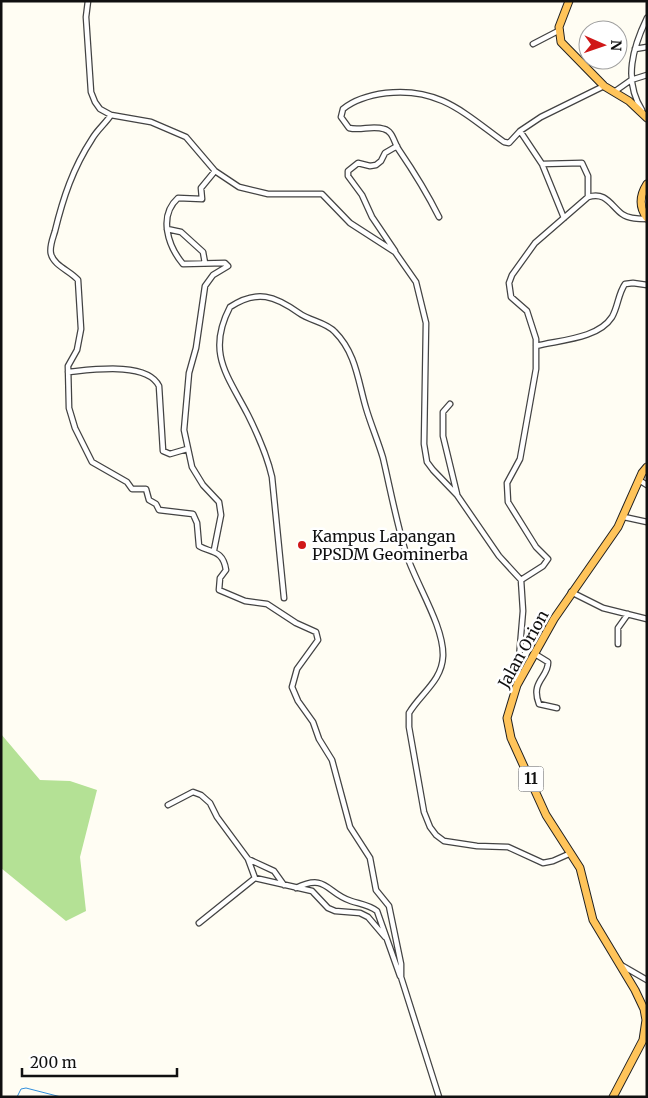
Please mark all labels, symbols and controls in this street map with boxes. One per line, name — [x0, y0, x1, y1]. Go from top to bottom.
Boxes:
north arrow — [578, 20, 628, 70]
text: N — [607, 40, 625, 51]
place label: Kampus Lapangan PPSDM Geominerba — [312, 526, 468, 564]
marker: Kampus Lapangan PPSDM Geominerba — [296, 539, 308, 551]
street label: Jalan Orion — [493, 606, 553, 692]
road number: 11 — [518, 766, 544, 792]
scale bar — [22, 1046, 178, 1078]
text: 200 m — [30, 1053, 77, 1072]

